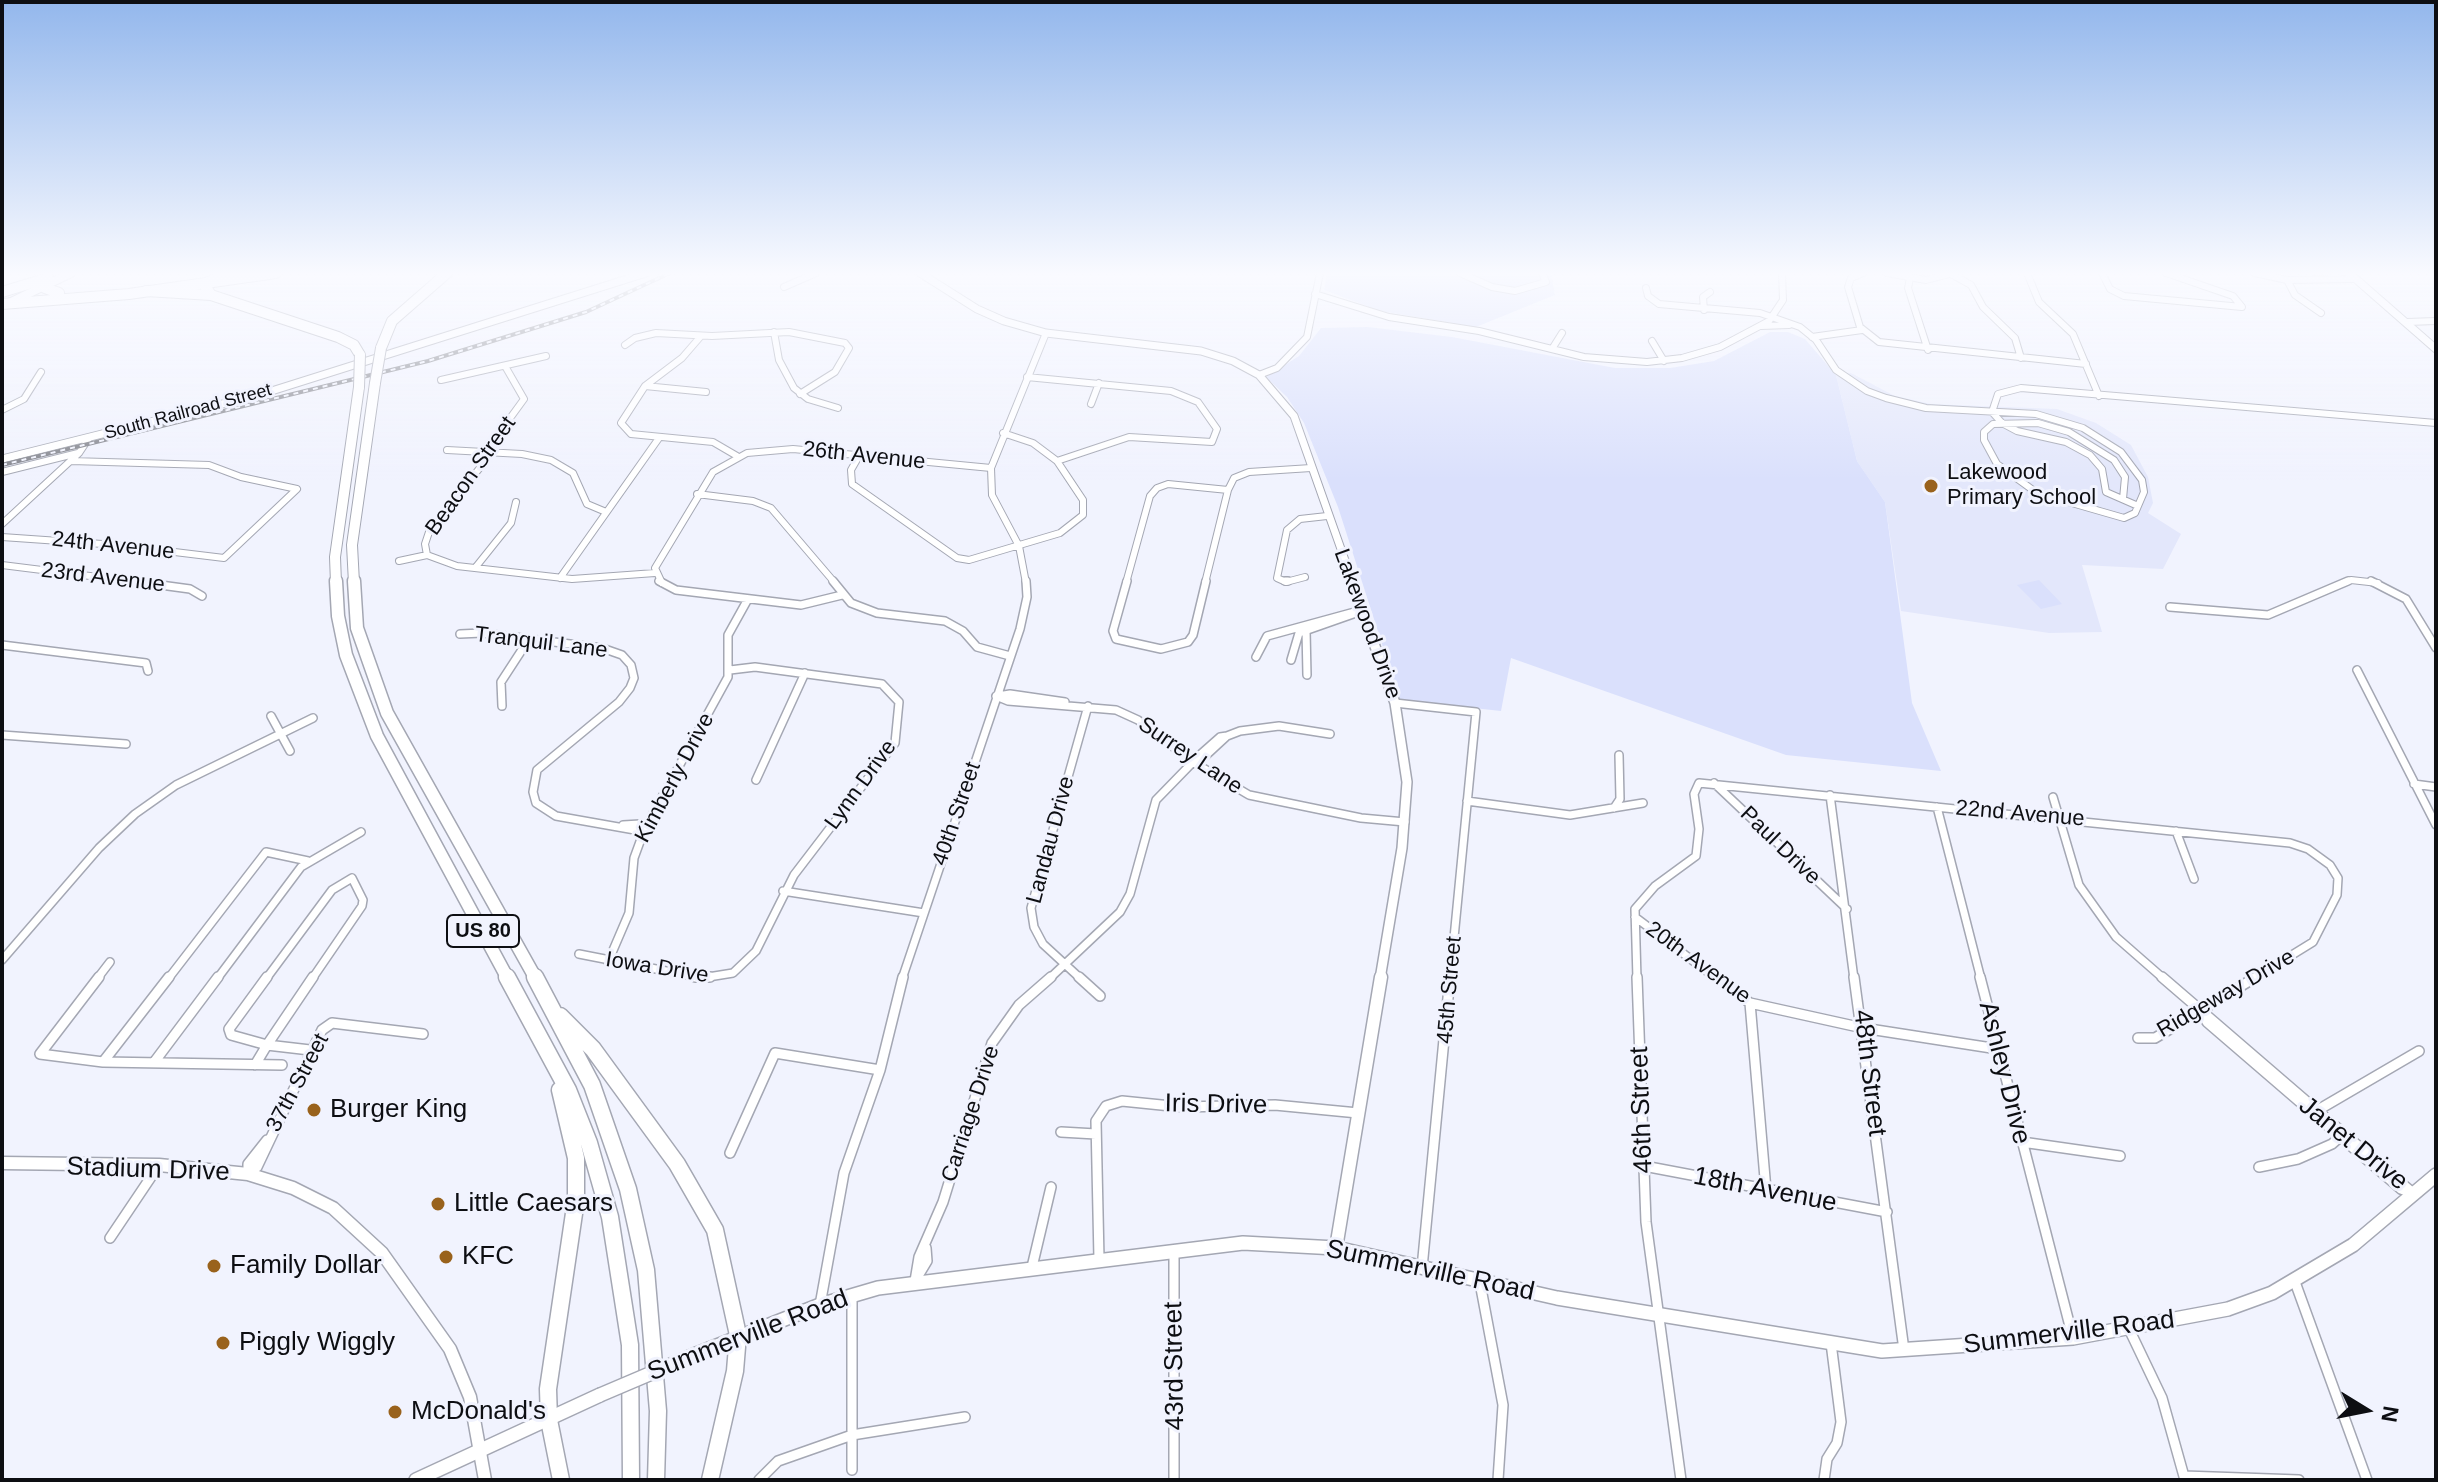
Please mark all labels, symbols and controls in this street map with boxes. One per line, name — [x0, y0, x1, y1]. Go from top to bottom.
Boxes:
street label: South Railroad Street — [102, 379, 274, 445]
street label: Beacon Street — [420, 411, 522, 541]
street label: 26th Avenue — [801, 436, 927, 476]
place label: Lakewood Primary School — [1947, 460, 2096, 512]
marker: Lakewood Primary School — [1922, 477, 1940, 495]
street label: 24th Avenue — [50, 526, 176, 566]
street label: Lakewood Drive — [1328, 545, 1406, 703]
street label: 23rd Avenue — [40, 557, 166, 599]
street label: Tranquil Lane — [473, 622, 609, 664]
street label: Kimberly Drive — [630, 709, 720, 847]
street label: Surrey Lane — [1133, 712, 1247, 800]
street label: Lynn Drive — [820, 735, 902, 835]
street label: 40th Street — [927, 759, 987, 869]
street label: Landau Drive — [1021, 773, 1081, 907]
street label: 22nd Avenue — [1954, 795, 2086, 833]
street label: Paul Drive — [1734, 801, 1826, 891]
road number: US 80 — [447, 915, 519, 947]
street label: 20th Avenue — [1640, 916, 1756, 1010]
street label: 45th Street — [1432, 935, 1468, 1045]
street label: Ridgeway Drive — [2153, 944, 2299, 1044]
street label: Iowa Drive — [604, 947, 710, 989]
street label: Ashley Drive — [1971, 998, 2037, 1148]
street label: 48th Street — [1846, 1008, 1892, 1138]
street label: 37th Street — [261, 1029, 335, 1137]
street label: Carriage Drive — [937, 1042, 1005, 1186]
street label: 46th Street — [1624, 1046, 1660, 1174]
street label: Iris Drive — [1164, 1089, 1268, 1121]
street label: Janet Drive — [2292, 1090, 2414, 1198]
place label: Burger King — [330, 1094, 467, 1126]
marker: Burger King — [305, 1101, 323, 1119]
street label: Stadium Drive — [66, 1152, 230, 1188]
street label: 18th Avenue — [1691, 1161, 1839, 1219]
place label: Little Caesars — [454, 1188, 613, 1220]
marker: Little Caesars — [429, 1195, 447, 1213]
street label: Summerville Road — [1323, 1234, 1537, 1308]
place label: KFC — [462, 1241, 514, 1273]
marker: KFC — [437, 1248, 455, 1266]
place label: Family Dollar — [230, 1250, 382, 1282]
marker: Family Dollar — [205, 1257, 223, 1275]
street label: Summerville Road — [643, 1283, 853, 1389]
street label: 43rd Street — [1158, 1301, 1192, 1431]
street label: Summerville Road — [1962, 1305, 2176, 1361]
place label: Piggly Wiggly — [239, 1327, 395, 1359]
marker: Piggly Wiggly — [214, 1334, 232, 1352]
north arrow — [2326, 1370, 2406, 1450]
place label: McDonald's — [411, 1396, 546, 1428]
marker: McDonald's — [386, 1403, 404, 1421]
text: N — [2376, 1404, 2404, 1424]

